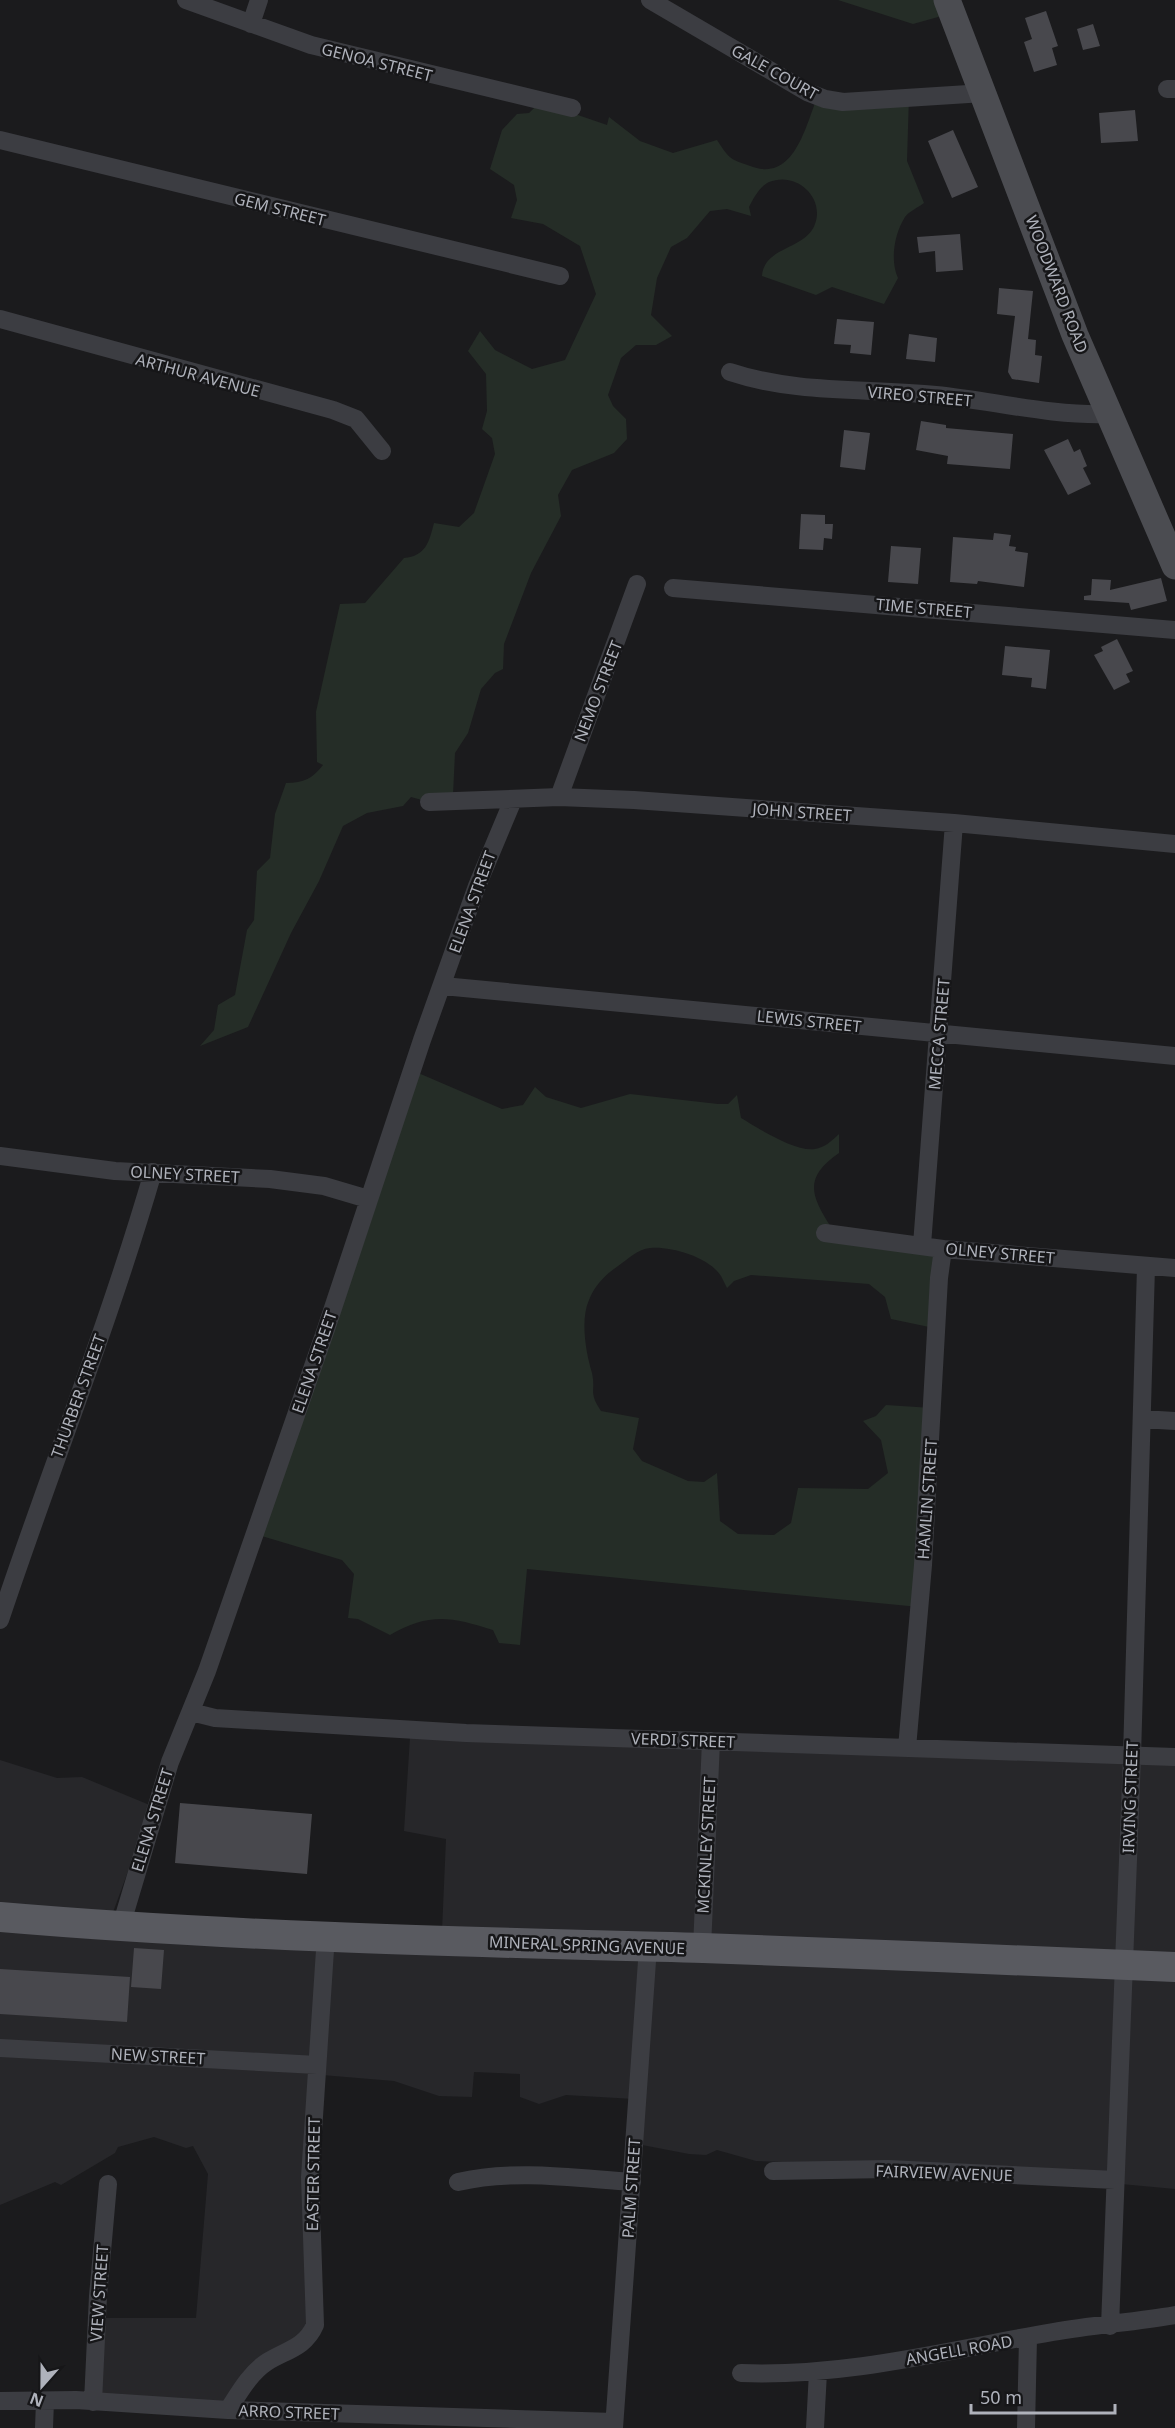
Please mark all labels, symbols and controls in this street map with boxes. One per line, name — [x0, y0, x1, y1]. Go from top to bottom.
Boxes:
street label: GENOA STREET — [319, 38, 435, 86]
street label: GALE COURT — [728, 39, 822, 105]
street label: GEM STREET — [232, 187, 328, 231]
street label: WOODWARD ROAD — [1021, 212, 1093, 356]
street label: ARTHUR AVENUE — [134, 348, 262, 402]
street label: VIREO STREET — [867, 380, 973, 412]
street label: TIME STREET — [875, 593, 973, 623]
street label: NEMO STREET — [569, 637, 627, 745]
street label: JOHN STREET — [750, 797, 852, 826]
street label: ELENA STREET — [443, 848, 501, 956]
street label: MECCA STREET — [923, 977, 955, 1091]
street label: LEWIS STREET — [756, 1005, 862, 1037]
street label: OLNEY STREET — [130, 1160, 240, 1188]
street label: OLNEY STREET — [945, 1237, 1056, 1269]
street label: ELENA STREET — [286, 1308, 342, 1416]
street label: THURBER STREET — [45, 1331, 111, 1461]
street label: HAMLIN STREET — [912, 1438, 942, 1560]
street label: VERDI STREET — [631, 1727, 735, 1753]
street label: IRVING STREET — [1117, 1740, 1143, 1854]
street label: ELENA STREET — [126, 1766, 178, 1874]
street label: MCKINLEY STREET — [691, 1776, 721, 1914]
street label: MINERAL SPRING AVENUE — [488, 1931, 686, 1959]
street label: NEW STREET — [110, 2043, 206, 2069]
street label: EASTER STREET — [301, 2117, 325, 2231]
street label: PALM STREET — [617, 2137, 645, 2239]
street label: FAIRVIEW AVENUE — [875, 2160, 1013, 2186]
street label: VIEW STREET — [85, 2244, 113, 2342]
street label: ANGELL ROAD — [904, 2330, 1014, 2370]
north arrow — [12, 2356, 72, 2416]
scale bar — [971, 2377, 1115, 2415]
text: 50 m — [980, 2385, 1022, 2409]
text: N — [27, 2387, 47, 2413]
street label: ARRO STREET — [238, 2399, 340, 2425]

